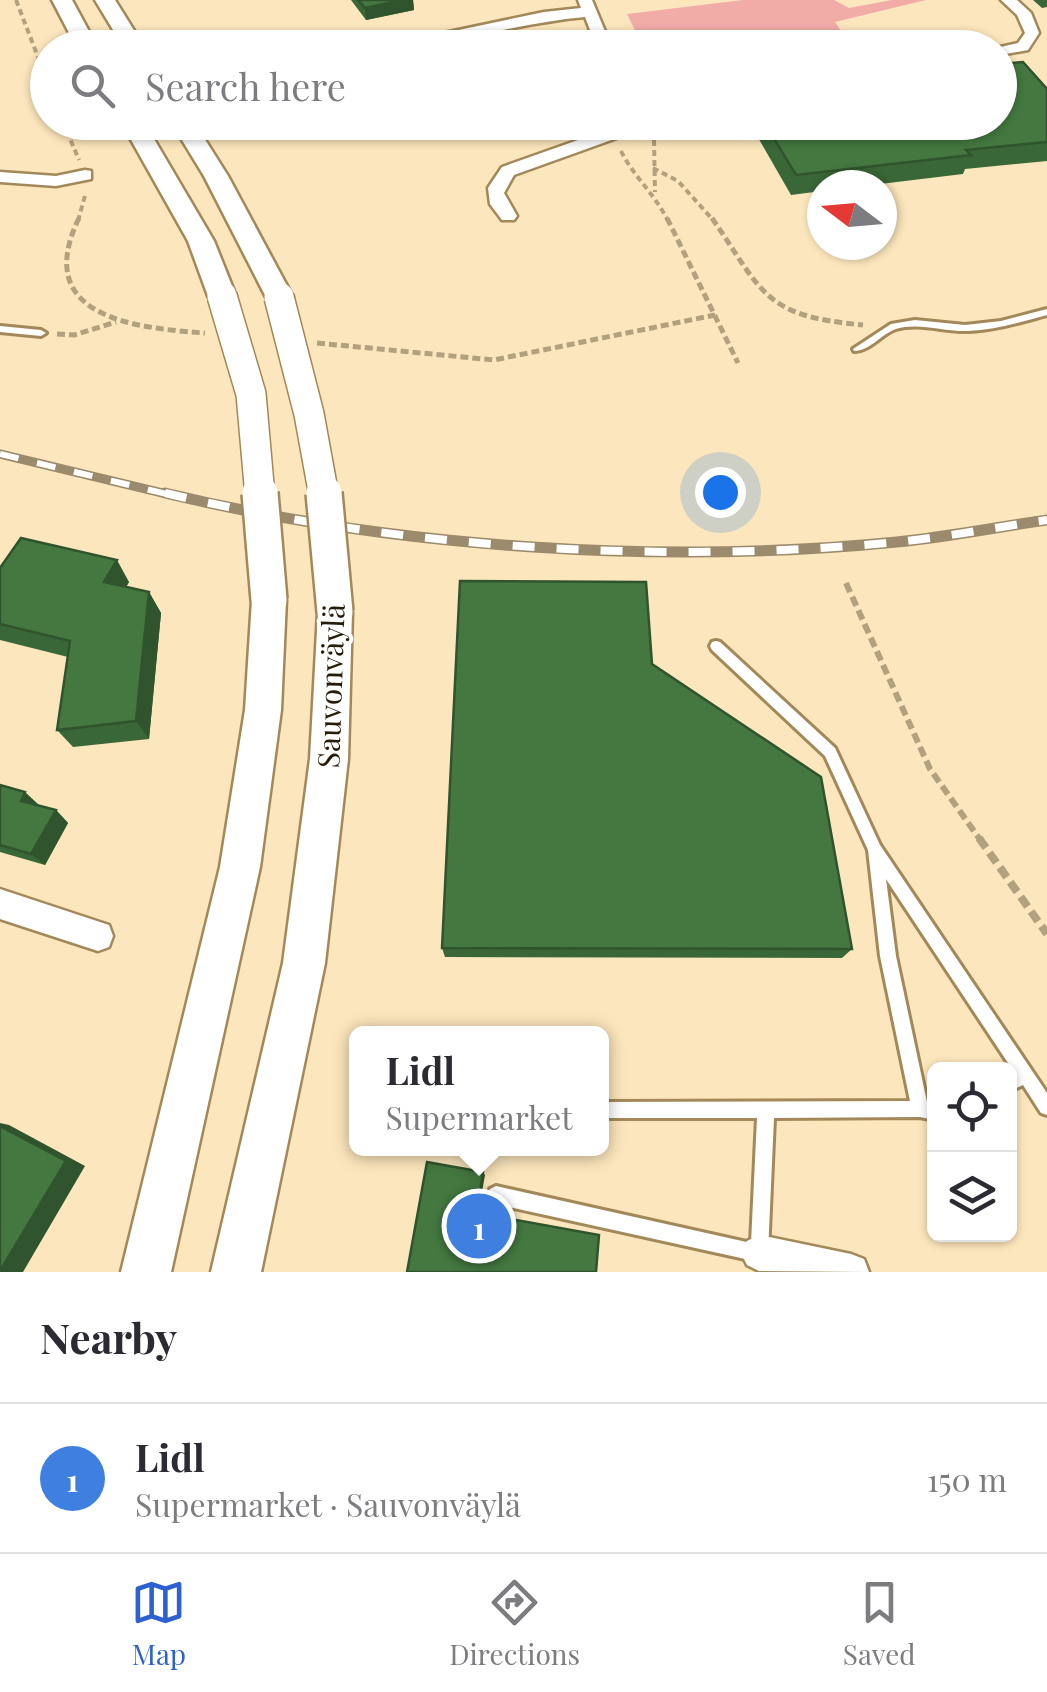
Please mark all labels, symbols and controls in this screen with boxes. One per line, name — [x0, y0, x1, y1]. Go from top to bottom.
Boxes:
search box — [30, 30, 1017, 140]
icon: search — [65, 58, 120, 113]
text: Search here — [145, 60, 346, 111]
north arrow — [807, 170, 897, 260]
your location — [695, 467, 746, 518]
street label: Sauvonväylä — [307, 603, 353, 769]
popup — [349, 1026, 609, 1156]
text: Lidl — [385, 1044, 455, 1095]
map controls — [927, 1062, 1017, 1242]
button: locate — [927, 1062, 1017, 1152]
text: Supermarket — [385, 1095, 573, 1138]
button: layers — [927, 1152, 1017, 1242]
pin: 1 — [446, 1188, 512, 1264]
text: Nearby — [40, 1309, 177, 1365]
text: Lidl — [135, 1431, 205, 1482]
text: 1 — [66, 1457, 79, 1500]
text: 150 m — [927, 1457, 1007, 1500]
text: Supermarket · Sauvonväylä — [135, 1482, 521, 1525]
tab: Map — [131, 1575, 186, 1672]
tab: Directions — [449, 1575, 580, 1672]
tab: Saved — [843, 1575, 916, 1672]

